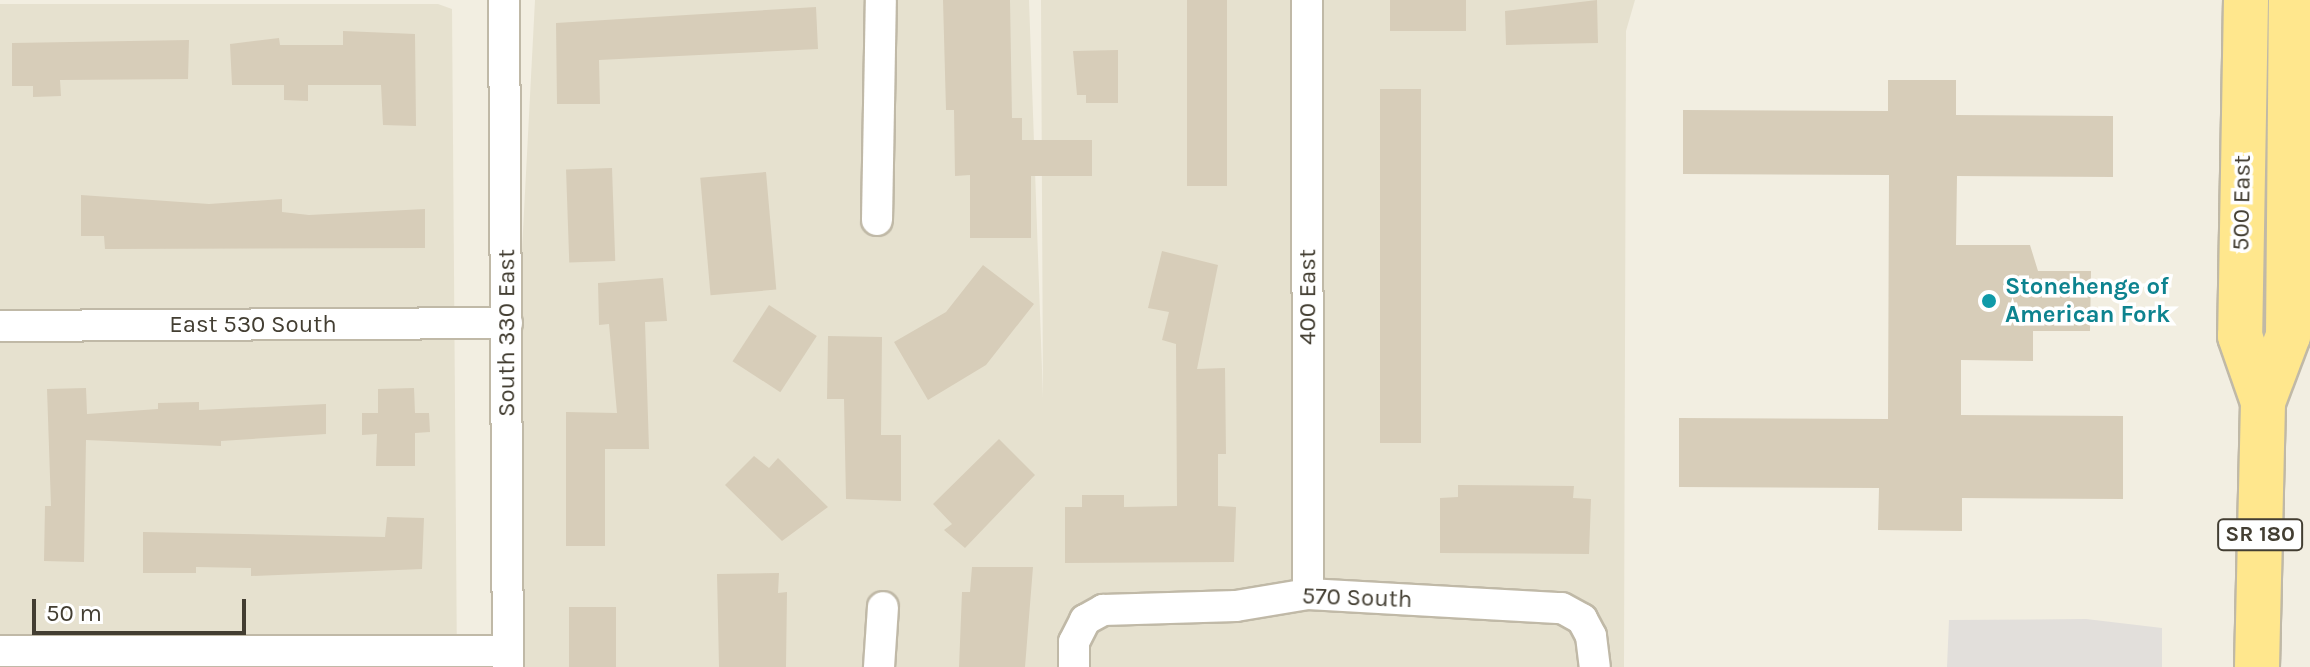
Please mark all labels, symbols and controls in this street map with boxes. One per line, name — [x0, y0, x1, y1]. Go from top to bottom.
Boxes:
street label: 500 East — [2227, 155, 2257, 251]
street label: South 330 East — [493, 249, 521, 417]
street label: 400 East — [1294, 249, 1322, 345]
place label: Stonehenge of American Fork — [2005, 273, 2170, 329]
marker: Stonehenge of American Fork — [1980, 292, 1998, 310]
street label: East 530 South — [169, 311, 337, 339]
road number: SR 180 — [2216, 517, 2304, 553]
street label: 570 South — [1301, 582, 1413, 614]
scale bar — [36, 583, 250, 633]
text: 50 m — [46, 599, 102, 627]

